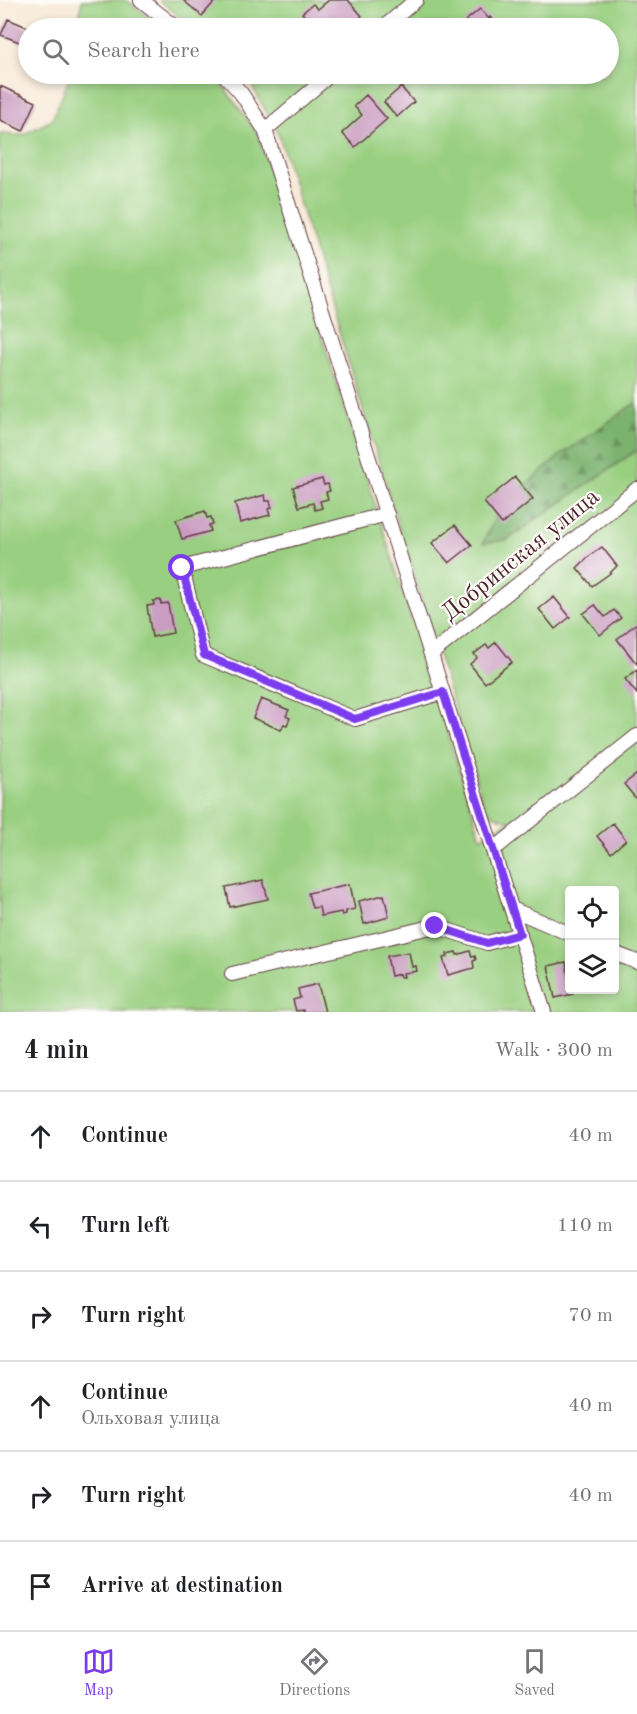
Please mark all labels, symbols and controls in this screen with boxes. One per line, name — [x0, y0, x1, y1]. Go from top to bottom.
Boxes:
search box — [18, 18, 619, 84]
icon: search — [39, 35, 72, 68]
text: Search here — [87, 40, 200, 62]
street label: Добринская улица — [438, 485, 605, 626]
route start — [168, 554, 194, 580]
map controls — [565, 886, 619, 994]
button: locate — [565, 886, 619, 940]
route end — [421, 912, 447, 938]
button: layers — [565, 940, 619, 994]
text: 4 min — [24, 1038, 89, 1064]
text: Walk · 300 m — [494, 1041, 613, 1061]
icon: ahead — [24, 1120, 57, 1153]
text: Continue — [81, 1125, 168, 1147]
text: 40 m — [568, 1126, 613, 1146]
icon: left — [24, 1210, 57, 1243]
text: Turn left — [81, 1215, 170, 1237]
text: 110 m — [557, 1216, 613, 1236]
icon: right — [24, 1300, 57, 1333]
text: Turn right — [81, 1305, 185, 1327]
text: 70 m — [568, 1306, 613, 1326]
text: Continue — [81, 1382, 168, 1404]
icon: ahead — [24, 1390, 57, 1423]
text: 40 m — [568, 1396, 613, 1416]
text: Ольховая улица — [81, 1409, 220, 1429]
icon: right — [24, 1480, 57, 1513]
text: Turn right — [81, 1485, 185, 1507]
text: 40 m — [568, 1486, 613, 1506]
icon: arrive — [24, 1570, 57, 1603]
text: Arrive at destination — [81, 1575, 283, 1597]
tab: Map — [82, 1645, 115, 1701]
tab: Directions — [279, 1645, 350, 1701]
tab: Saved — [514, 1645, 555, 1701]

